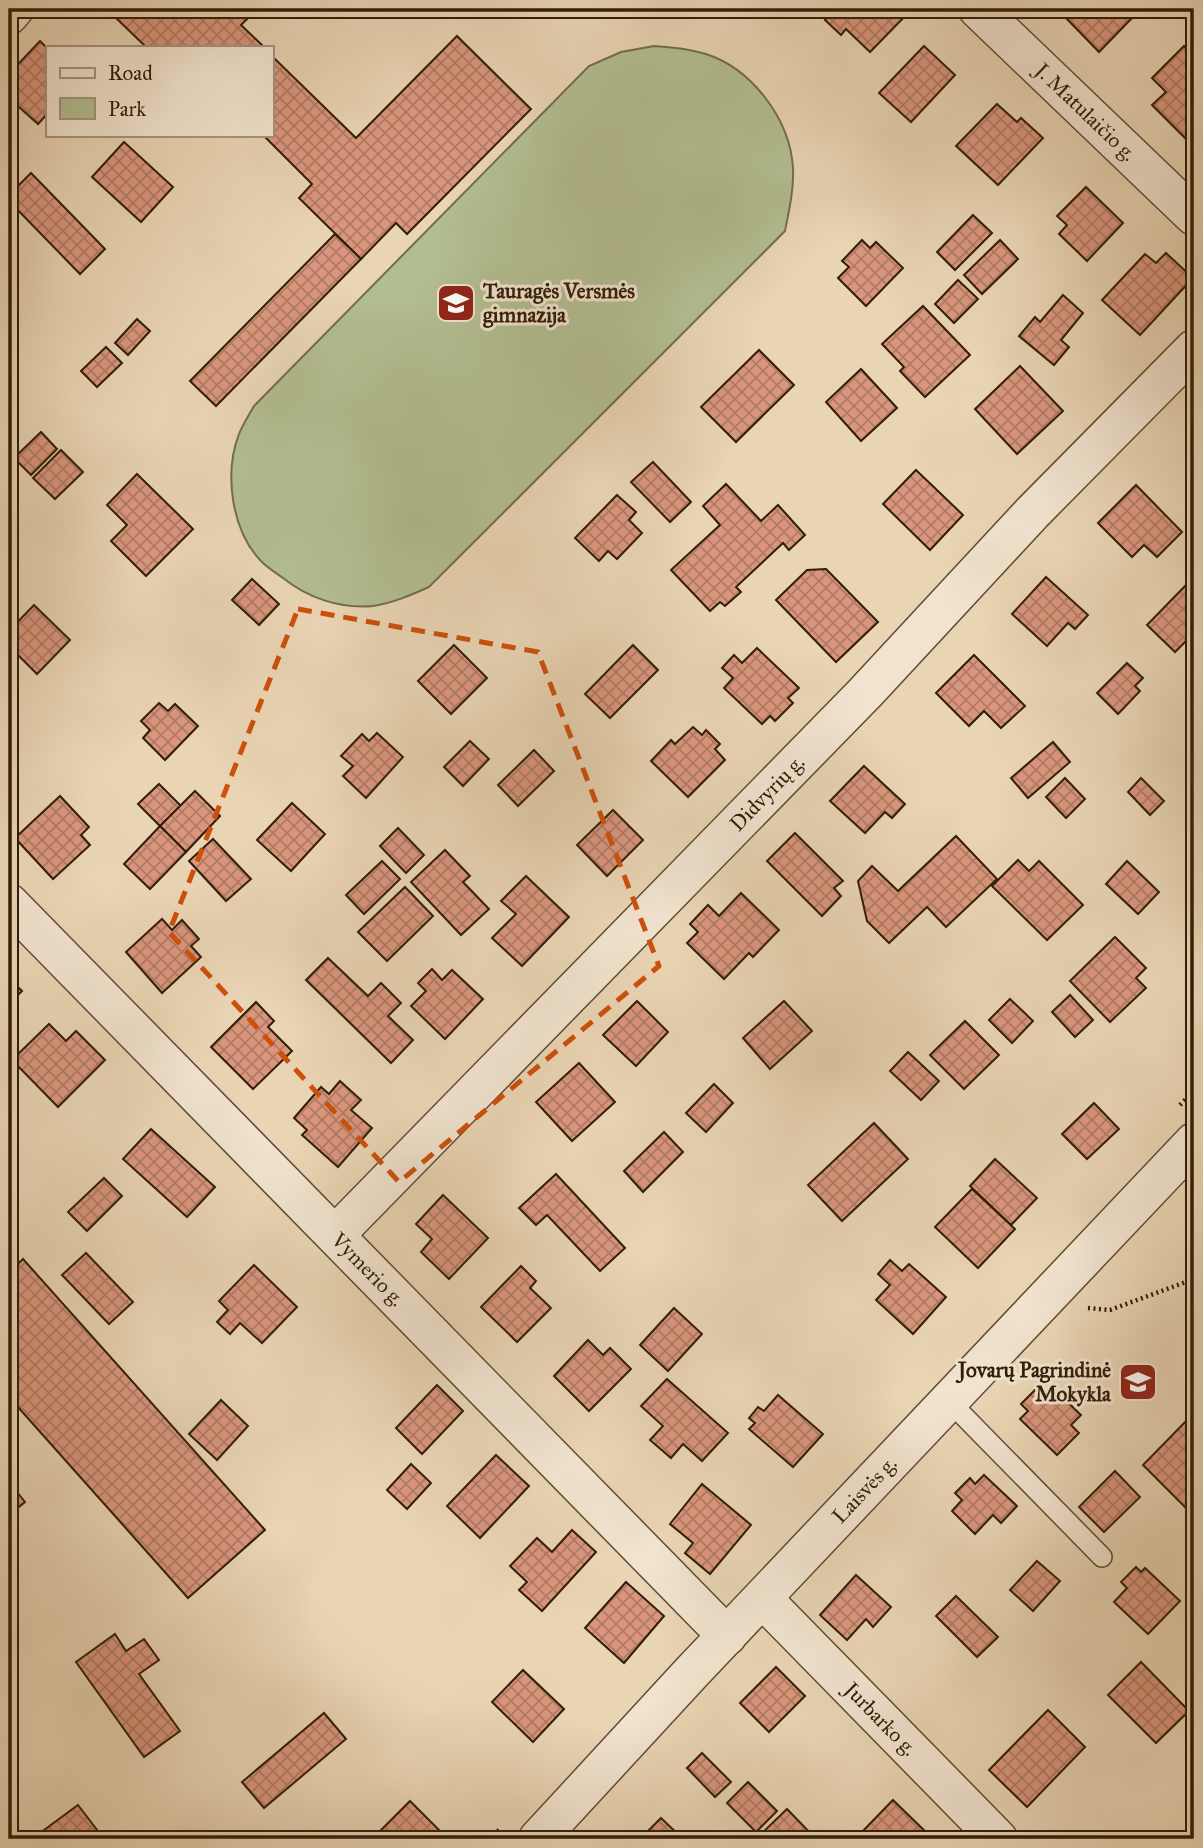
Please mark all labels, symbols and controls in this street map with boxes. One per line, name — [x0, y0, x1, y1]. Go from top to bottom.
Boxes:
legend — [46, 46, 273, 136]
street label: J. Matulaičio g. — [1028, 56, 1142, 167]
text: Road — [108, 60, 153, 86]
text: Park — [108, 96, 146, 122]
place label: Tauragės Versmės gimnazija — [482, 278, 635, 328]
school or university icon: Tauragės Versmės gimnazija — [435, 282, 477, 324]
street label: Didvyrių g. — [724, 750, 810, 837]
street label: Vymerio g. — [325, 1226, 410, 1312]
place label: Jovarų Pagrindinė Mokykla — [955, 1357, 1112, 1407]
school or university icon: Jovarų Pagrindinė Mokykla — [1117, 1361, 1159, 1403]
street label: Laisvės g. — [827, 1451, 902, 1529]
street label: Jurbarko g. — [837, 1675, 922, 1761]

